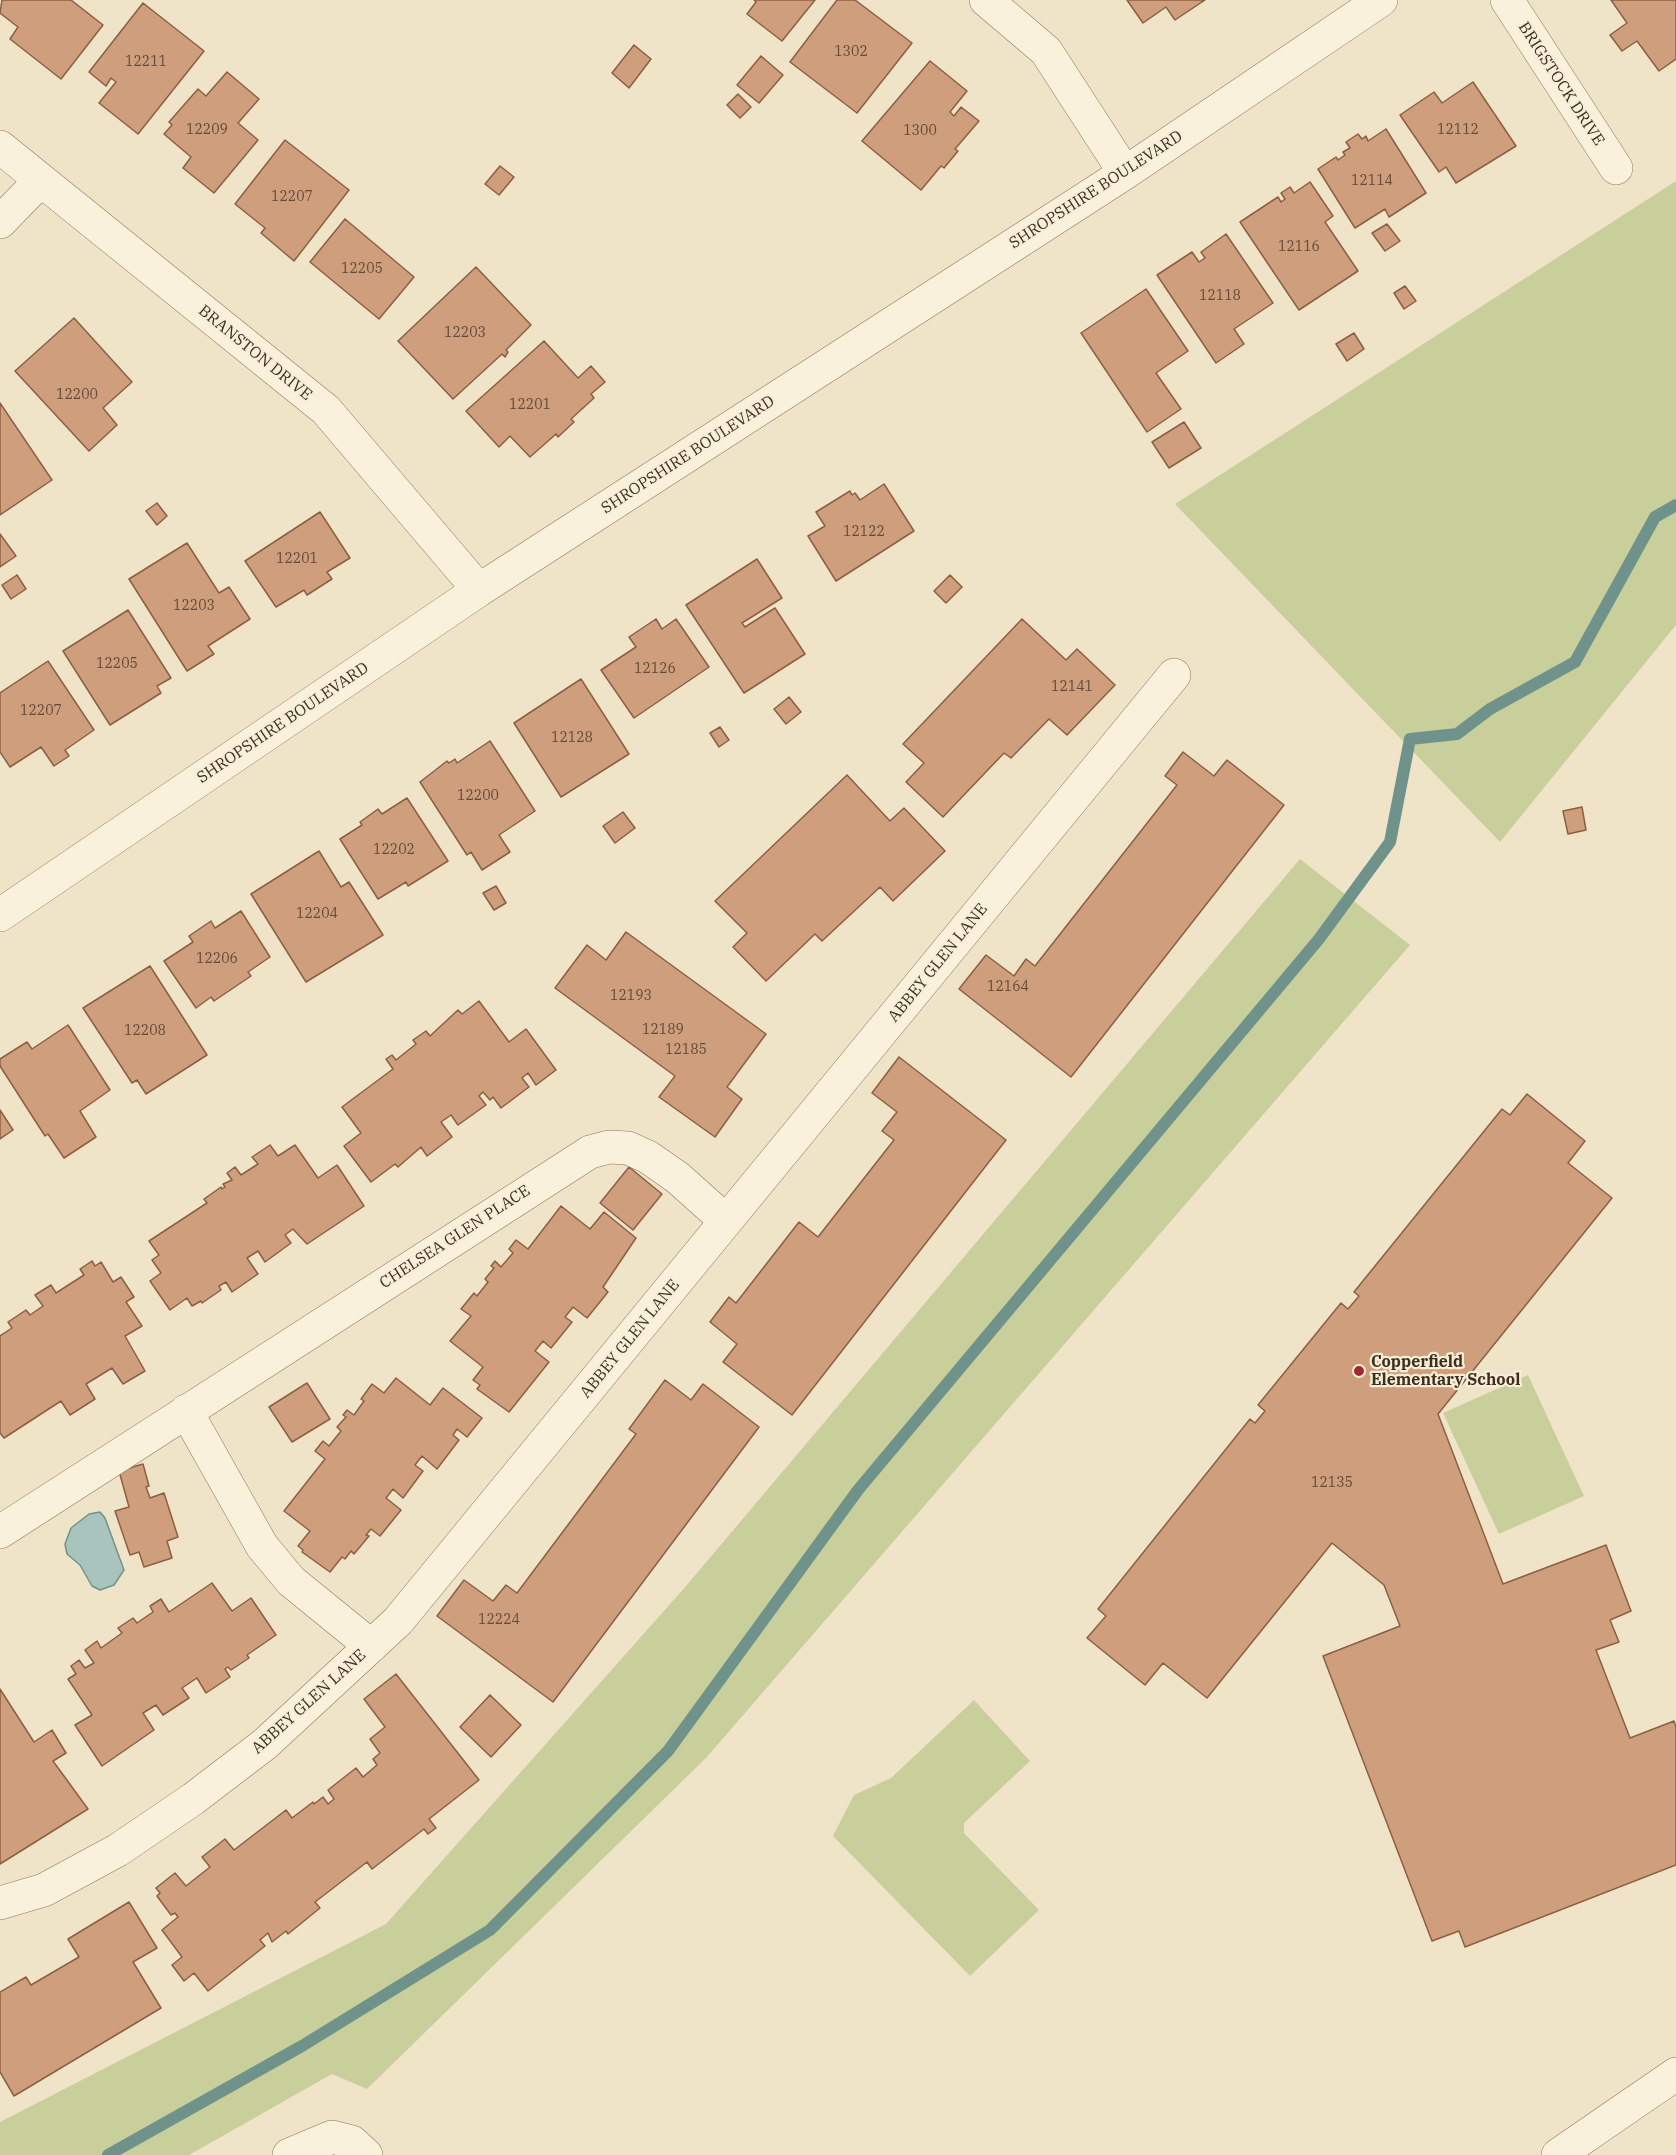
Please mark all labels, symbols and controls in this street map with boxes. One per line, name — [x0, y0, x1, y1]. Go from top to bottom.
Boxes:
street label: BRIGSTOCK DRIVE — [1514, 19, 1608, 149]
house number: 1302 — [834, 44, 868, 60]
house number: 12211 — [125, 54, 167, 70]
house number: 12209 — [186, 122, 228, 138]
house number: 12112 — [1437, 122, 1479, 138]
house number: 1300 — [903, 123, 937, 139]
street label: SHROPSHIRE BOULEVARD — [1006, 127, 1186, 253]
house number: 12114 — [1351, 173, 1393, 189]
house number: 12207 — [271, 189, 313, 205]
house number: 12116 — [1278, 239, 1320, 255]
house number: 12205 — [341, 261, 383, 277]
house number: 12118 — [1199, 288, 1241, 304]
street label: BRANSTON DRIVE — [194, 301, 316, 405]
house number: 12203 — [444, 325, 486, 341]
house number: 12200 — [56, 387, 98, 403]
street label: SHROPSHIRE BOULEVARD — [598, 392, 778, 518]
house number: 12201 — [509, 397, 551, 413]
house number: 12122 — [843, 524, 885, 540]
house number: 12201 — [276, 551, 318, 567]
house number: 12203 — [173, 598, 215, 614]
house number: 12205 — [96, 656, 138, 672]
street label: SHROPSHIRE BOULEVARD — [194, 658, 372, 788]
house number: 12126 — [634, 661, 676, 677]
house number: 12141 — [1051, 679, 1093, 695]
house number: 12207 — [20, 703, 62, 719]
house number: 12128 — [551, 730, 593, 746]
house number: 12200 — [457, 788, 499, 804]
house number: 12202 — [373, 842, 415, 858]
street label: ABBEY GLEN LANE — [884, 900, 992, 1026]
house number: 12204 — [296, 906, 338, 922]
house number: 12206 — [196, 951, 238, 967]
house number: 12164 — [987, 979, 1029, 995]
house number: 12193 — [610, 988, 652, 1004]
house number: 12189 — [642, 1022, 684, 1038]
house number: 12208 — [124, 1023, 166, 1039]
house number: 12185 — [665, 1042, 707, 1058]
street label: CHELSEA GLEN PLACE — [376, 1181, 534, 1293]
street label: ABBEY GLEN LANE — [576, 1276, 684, 1402]
place label: Copperfield Elementary School — [1371, 1352, 1520, 1390]
marker: Copperfield Elementary School — [1352, 1364, 1366, 1378]
house number: 12135 — [1311, 1475, 1353, 1491]
house number: 12224 — [478, 1612, 520, 1628]
street label: ABBEY GLEN LANE — [248, 1646, 370, 1758]

